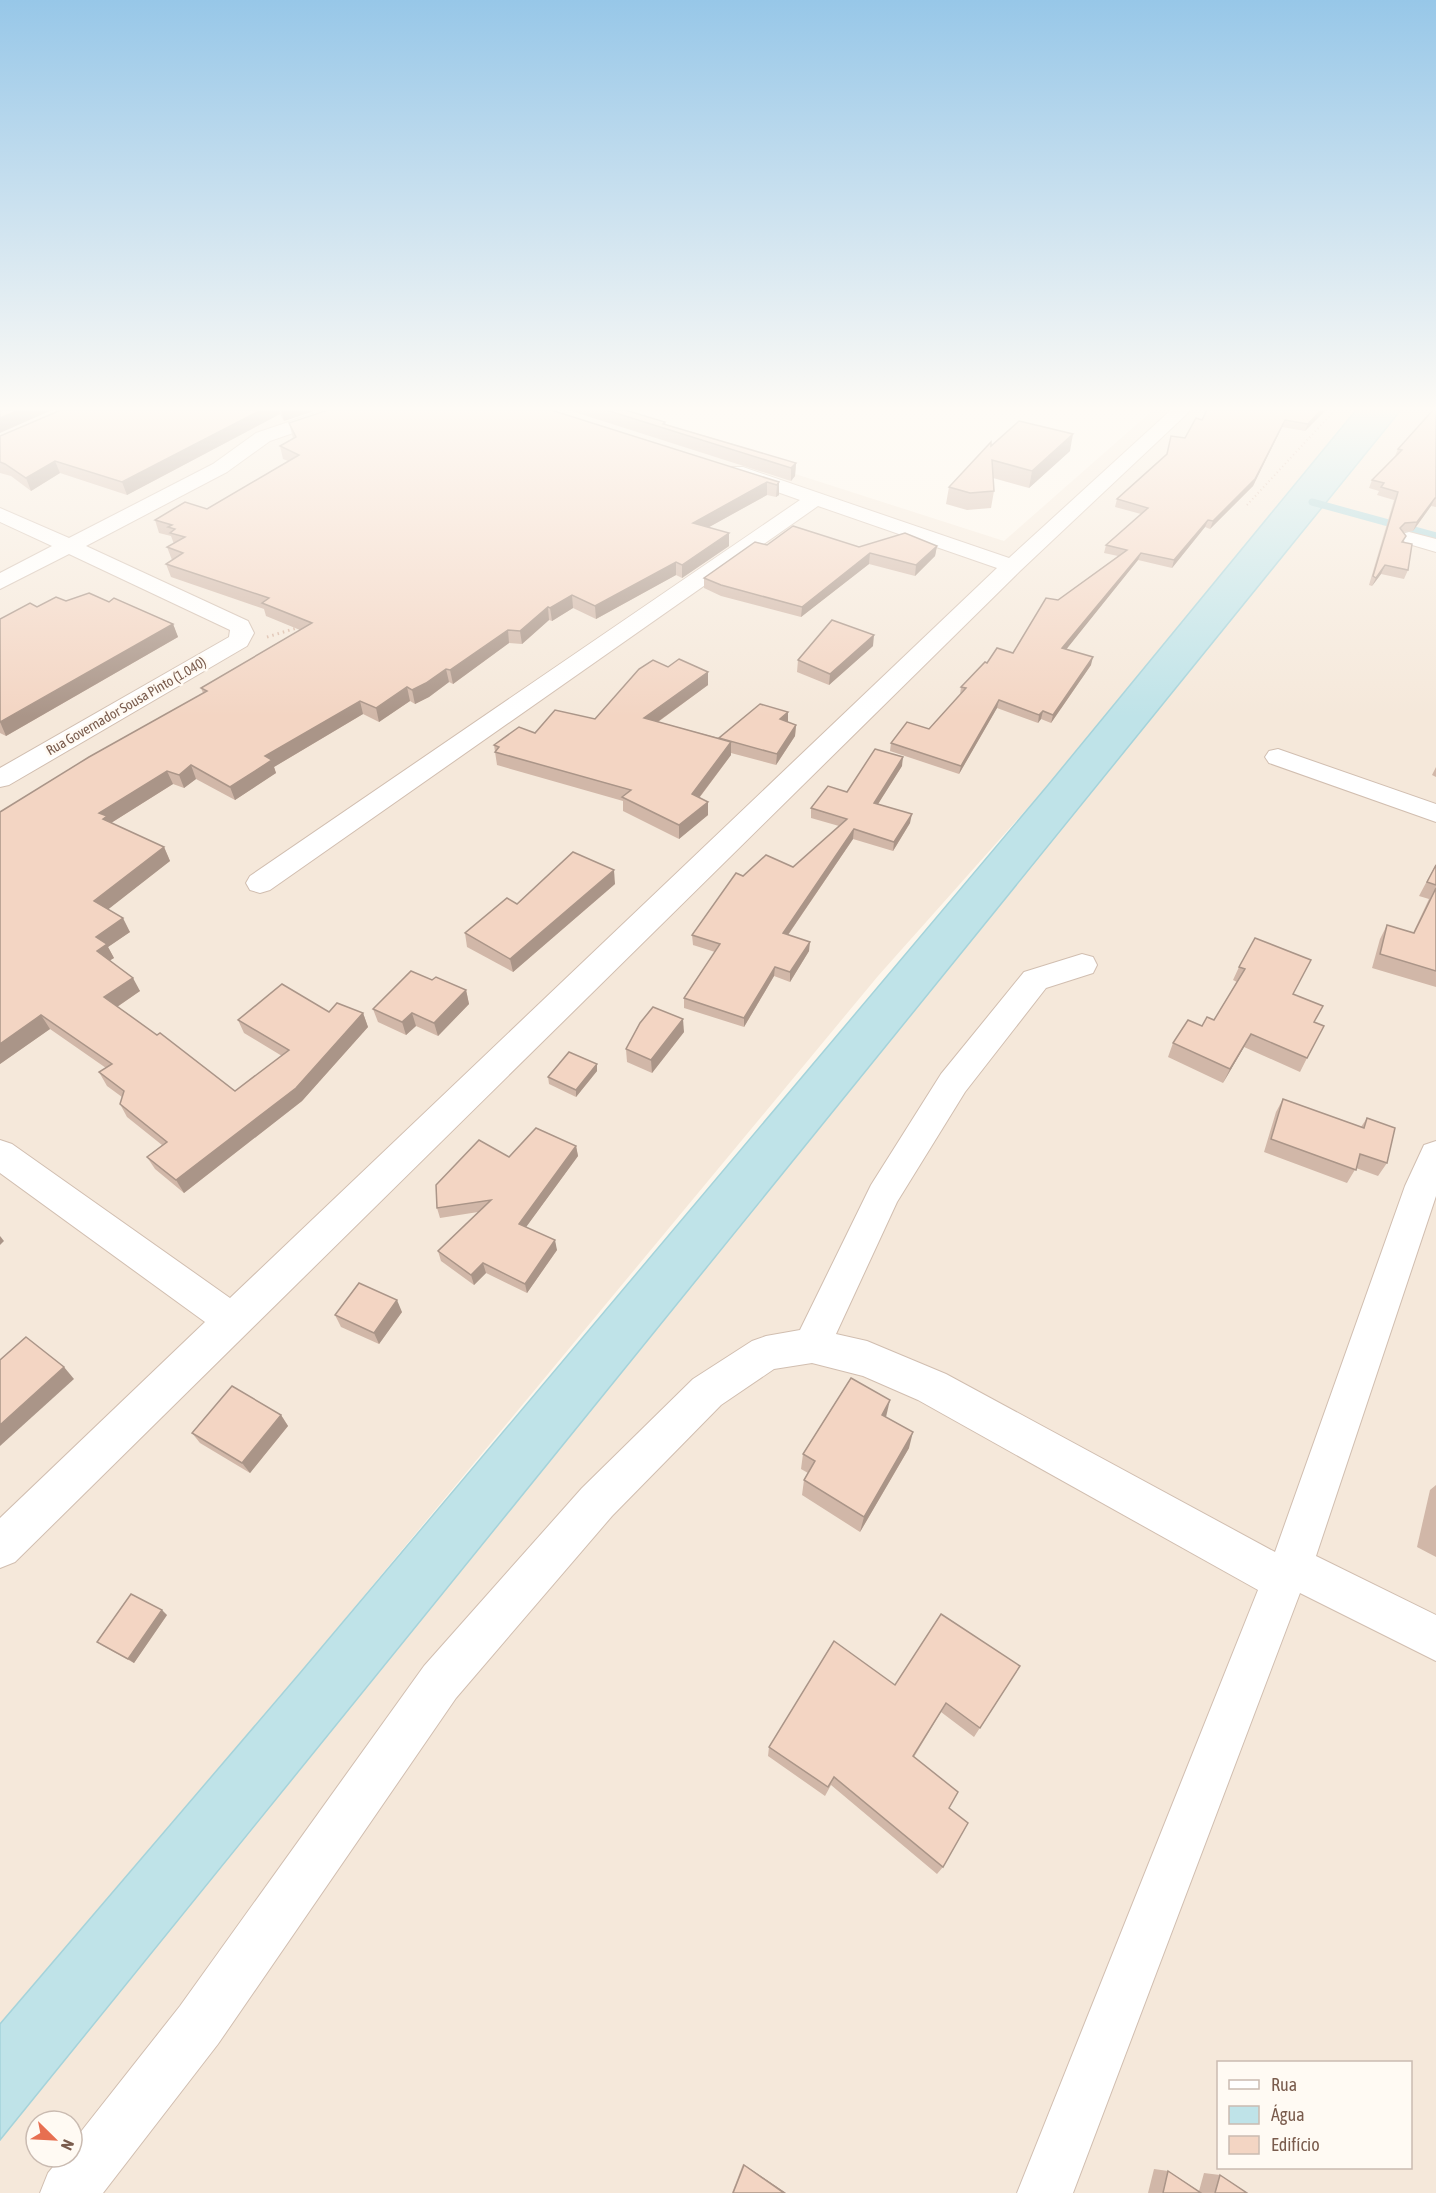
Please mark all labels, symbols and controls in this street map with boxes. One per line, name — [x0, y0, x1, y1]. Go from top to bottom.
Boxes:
street label: Rua Governador Sousa Pinto (1.040) — [43, 654, 209, 758]
legend — [1217, 2061, 1412, 2169]
text: Rua — [1271, 2074, 1297, 2095]
text: Água — [1271, 2104, 1305, 2125]
north arrow — [24, 2109, 84, 2169]
text: Edifício — [1271, 2134, 1320, 2155]
text: N — [58, 2137, 78, 2153]

